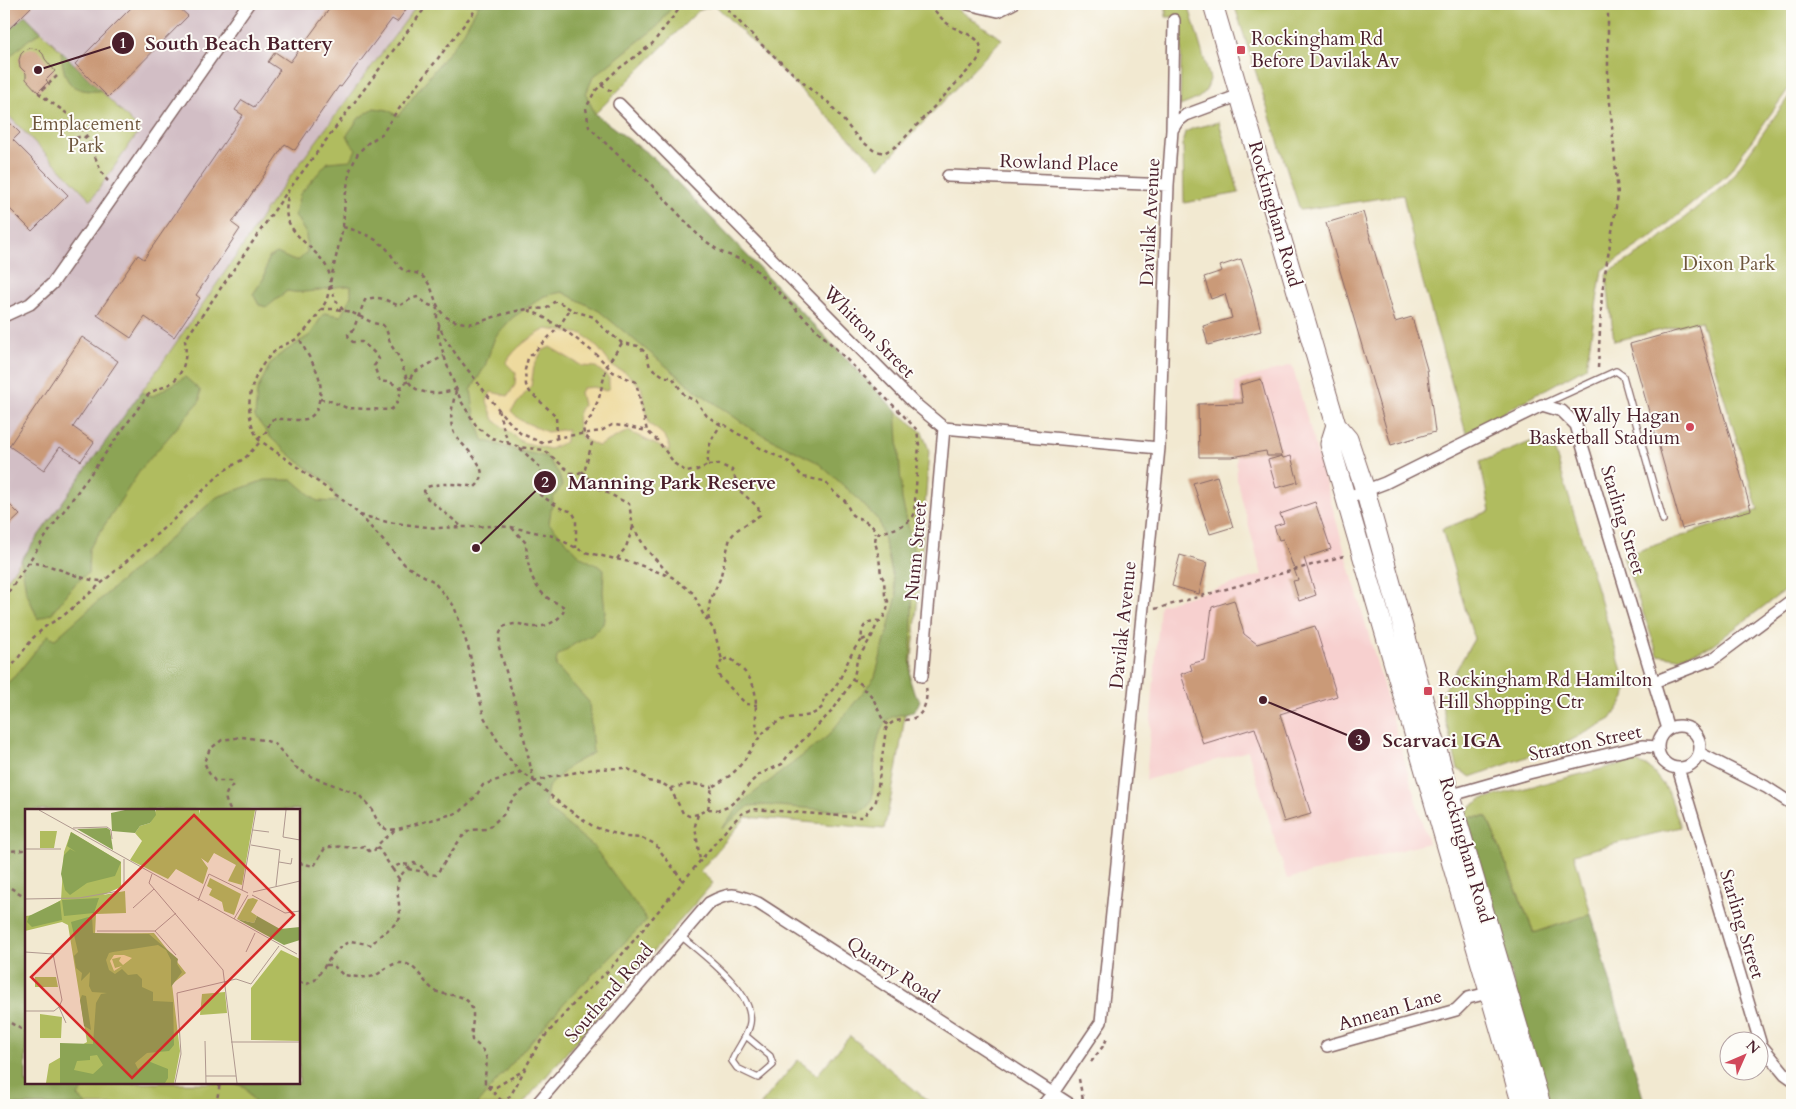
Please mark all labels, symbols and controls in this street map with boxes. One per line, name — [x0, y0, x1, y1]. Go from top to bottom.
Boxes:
callout: South Beach Battery — [110, 26, 343, 61]
place label: Rockingham Rd Before Davilak Av — [1251, 26, 1400, 74]
text: South Beach Battery — [145, 30, 333, 57]
text: 1 — [119, 33, 127, 53]
marker: Rockingham Rd Before Davilak Av — [1235, 44, 1247, 56]
park label: Emplacement Park — [31, 111, 141, 159]
street label: Rockingham Road — [1242, 138, 1308, 290]
street label: Rowland Place — [999, 148, 1119, 178]
street label: Davilak Avenue — [1134, 157, 1166, 287]
park label: Dixon Park — [1683, 251, 1776, 277]
street label: Whitton Street — [816, 279, 921, 384]
place label: Wally Hagan Basketball Stadium — [1529, 403, 1681, 451]
marker: Wally Hagan Basketball Stadium — [1684, 421, 1696, 433]
street label: Starling Street — [1594, 462, 1652, 578]
callout: Manning Park Reserve — [533, 465, 786, 500]
text: Manning Park Reserve — [568, 469, 776, 496]
text: 2 — [541, 472, 549, 492]
street label: Nunn Street — [899, 501, 933, 601]
street label: Davilak Avenue — [1103, 560, 1143, 690]
place label: Rockingham Rd Hamilton Hill Shopping Ctr — [1438, 667, 1653, 715]
marker: Rockingham Rd Hamilton Hill Shopping Ctr — [1422, 685, 1434, 697]
street label: Stratton Street — [1526, 718, 1644, 768]
callout: Scarvaci IGA — [1347, 723, 1511, 758]
text: Scarvaci IGA — [1382, 727, 1502, 754]
text: 3 — [1355, 730, 1363, 750]
street label: Rockingham Road — [1433, 774, 1499, 926]
inset map — [25, 809, 300, 1084]
street label: Starling Street — [1713, 866, 1771, 982]
street label: Quarry Road — [842, 930, 944, 1010]
street label: Southend Road — [559, 938, 659, 1048]
street label: Annean Lane — [1335, 983, 1445, 1037]
north arrow — [1718, 1032, 1768, 1082]
text: N — [1742, 1036, 1764, 1058]

